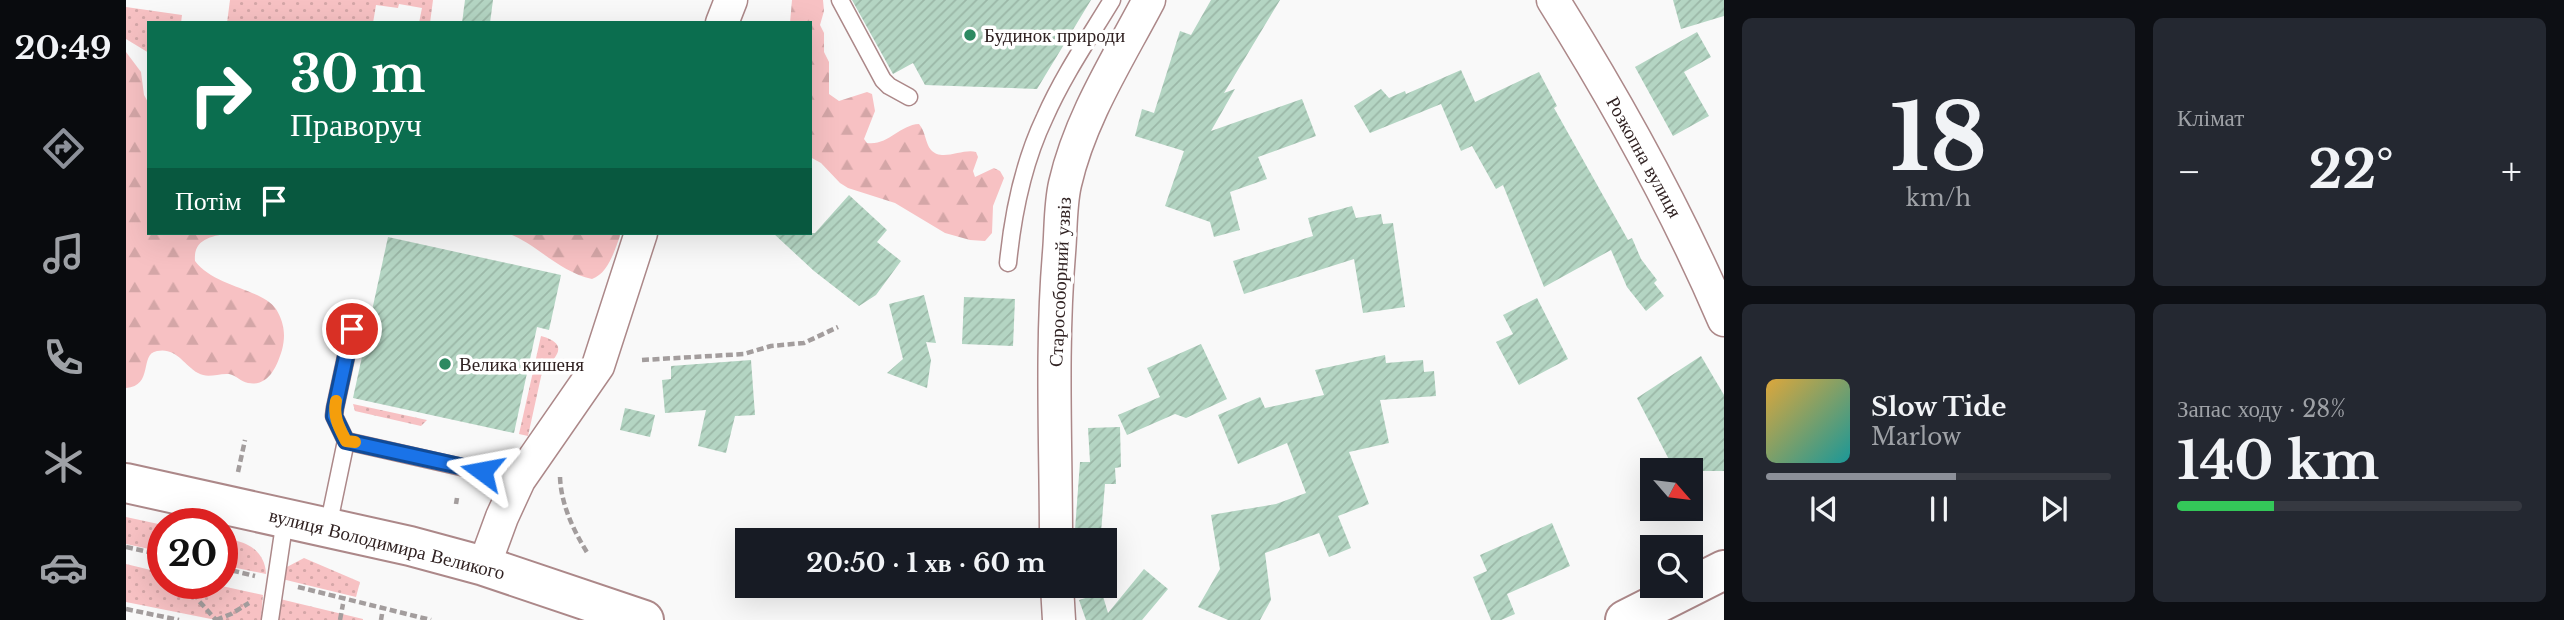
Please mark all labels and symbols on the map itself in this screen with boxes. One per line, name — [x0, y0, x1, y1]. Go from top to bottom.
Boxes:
place label: Будинок природи — [984, 24, 1125, 47]
marker: Будинок природи — [962, 27, 978, 43]
street label: Розкопна вулиця — [1601, 93, 1687, 222]
street label: Старособорний узвіз — [1044, 196, 1076, 368]
pin — [322, 299, 382, 359]
place label: Велика кишеня — [459, 353, 584, 376]
marker: Велика кишеня — [437, 356, 453, 372]
position arrow — [445, 434, 519, 508]
north arrow — [1640, 458, 1703, 522]
street label: вулиця Володимира Великого — [267, 504, 507, 584]
speed limit sign: 20 — [147, 508, 238, 599]

